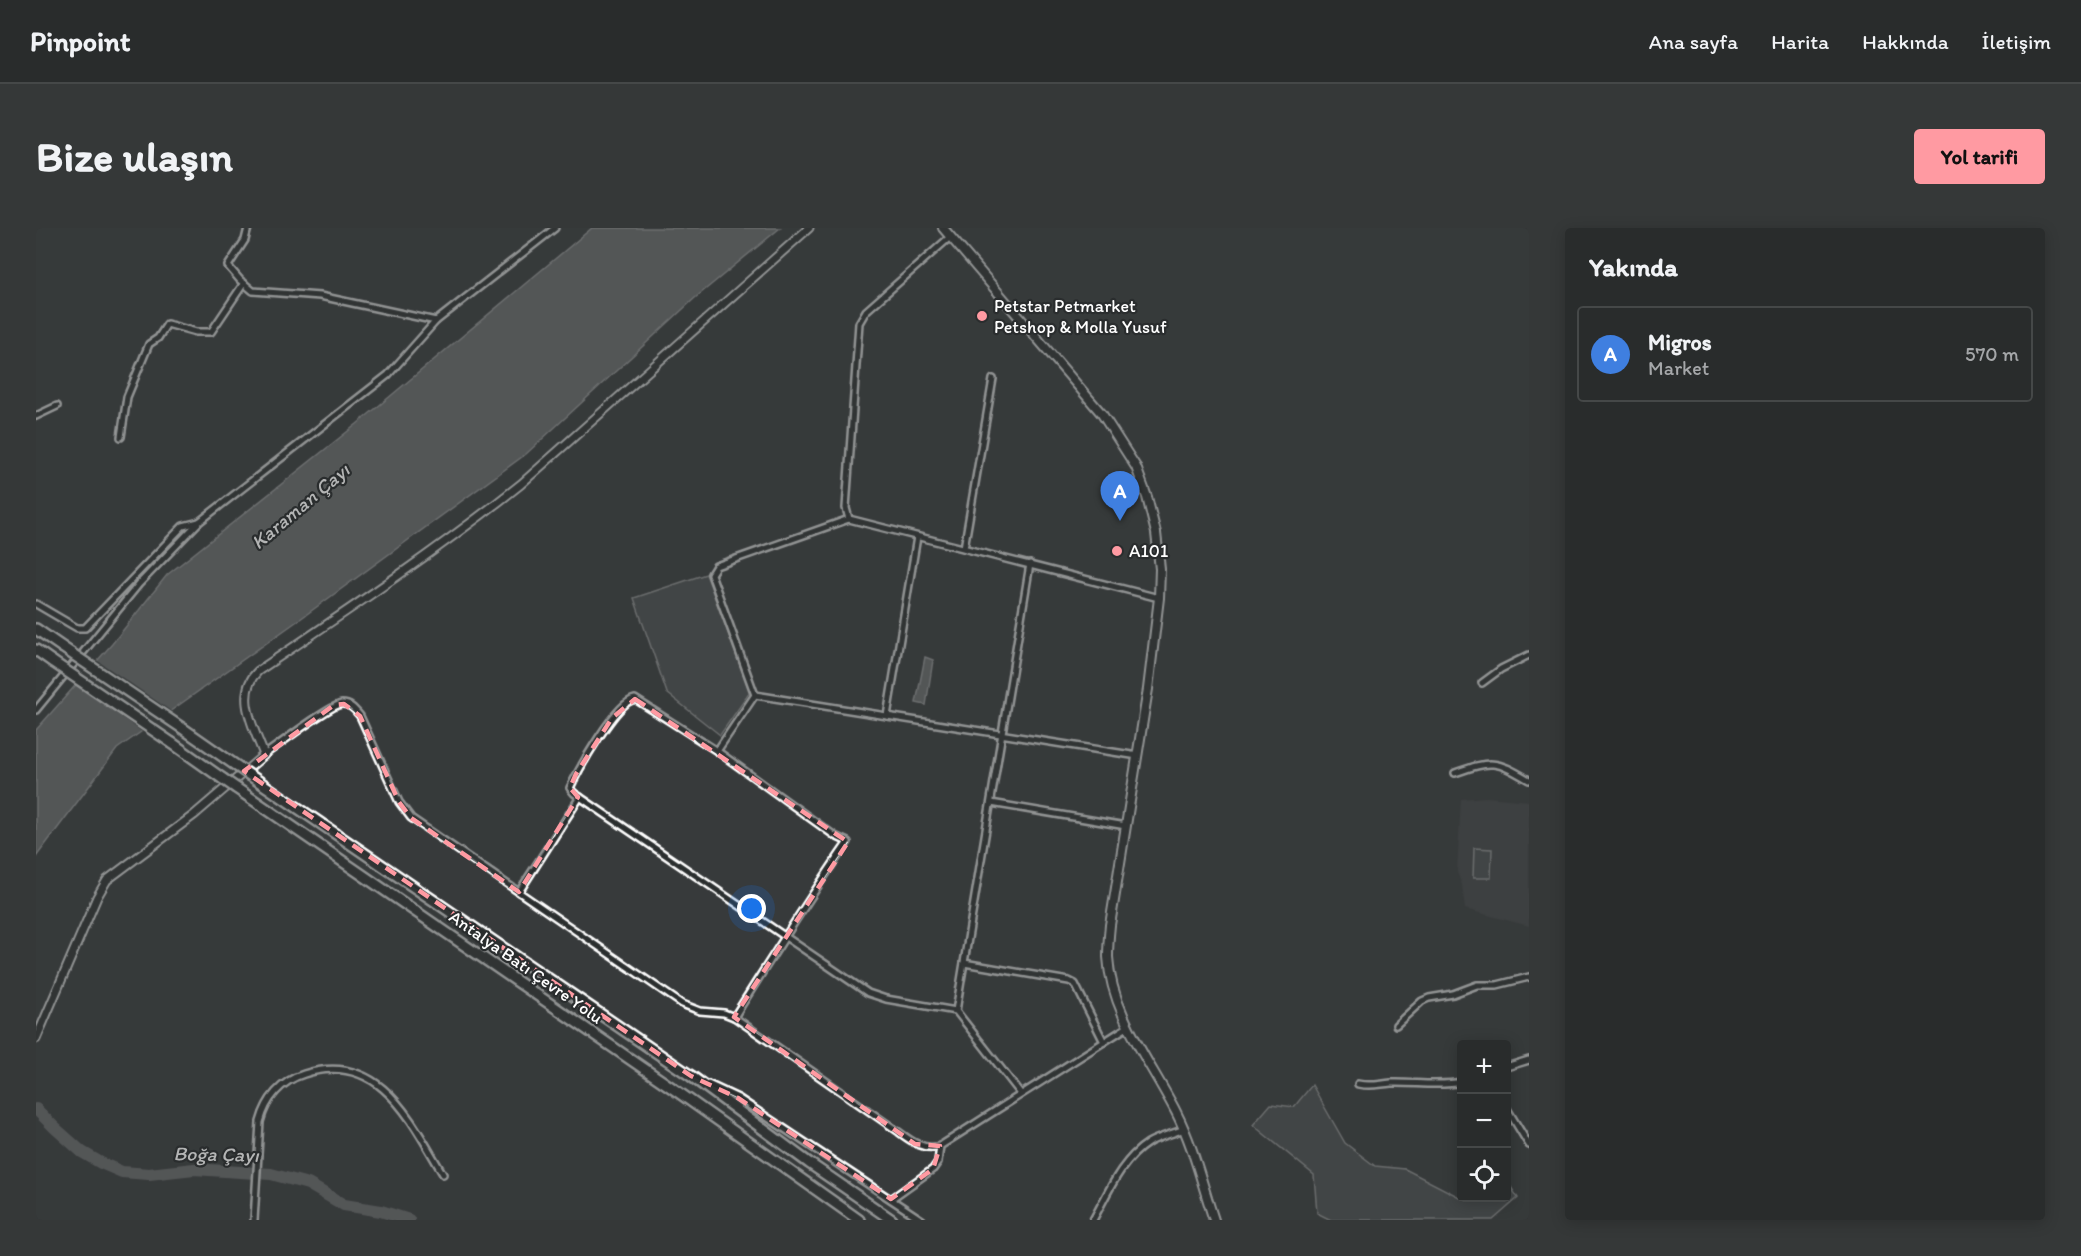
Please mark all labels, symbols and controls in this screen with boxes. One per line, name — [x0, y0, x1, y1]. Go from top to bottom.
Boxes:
text: Pinpoint — [30, 24, 131, 58]
text: Ana sayfa — [1649, 29, 1738, 54]
text: Harita — [1771, 29, 1829, 54]
text: Hakkında — [1862, 29, 1949, 54]
text: İletişim — [1982, 29, 2051, 54]
button: Yol tarifi — [1914, 129, 2045, 184]
text: Bize ulaşın — [36, 131, 233, 182]
text: Yakında — [1589, 251, 1678, 283]
place label: Petstar Petmarket Petshop & Molla Yusuf — [994, 295, 1167, 338]
marker: Petstar Petmarket Petshop & Molla Yusuf — [975, 309, 989, 323]
text: Migros — [1648, 329, 1712, 356]
text: A — [1604, 342, 1617, 366]
text: 570 m — [1965, 342, 2019, 366]
text: Market — [1648, 356, 1709, 380]
water label: Karaman Çayı — [246, 457, 355, 554]
pin: A — [1100, 472, 1140, 521]
place label: A101 — [1129, 540, 1168, 562]
marker: A101 — [1110, 544, 1124, 558]
your location — [737, 894, 766, 923]
street label: Antalya Batı Çevre Yolu — [445, 906, 607, 1028]
map controls — [1457, 1040, 1511, 1202]
button: + — [1457, 1040, 1511, 1094]
button: − — [1457, 1094, 1511, 1148]
water label: Boğa Çayı — [173, 1141, 260, 1167]
button: locate — [1457, 1148, 1511, 1202]

